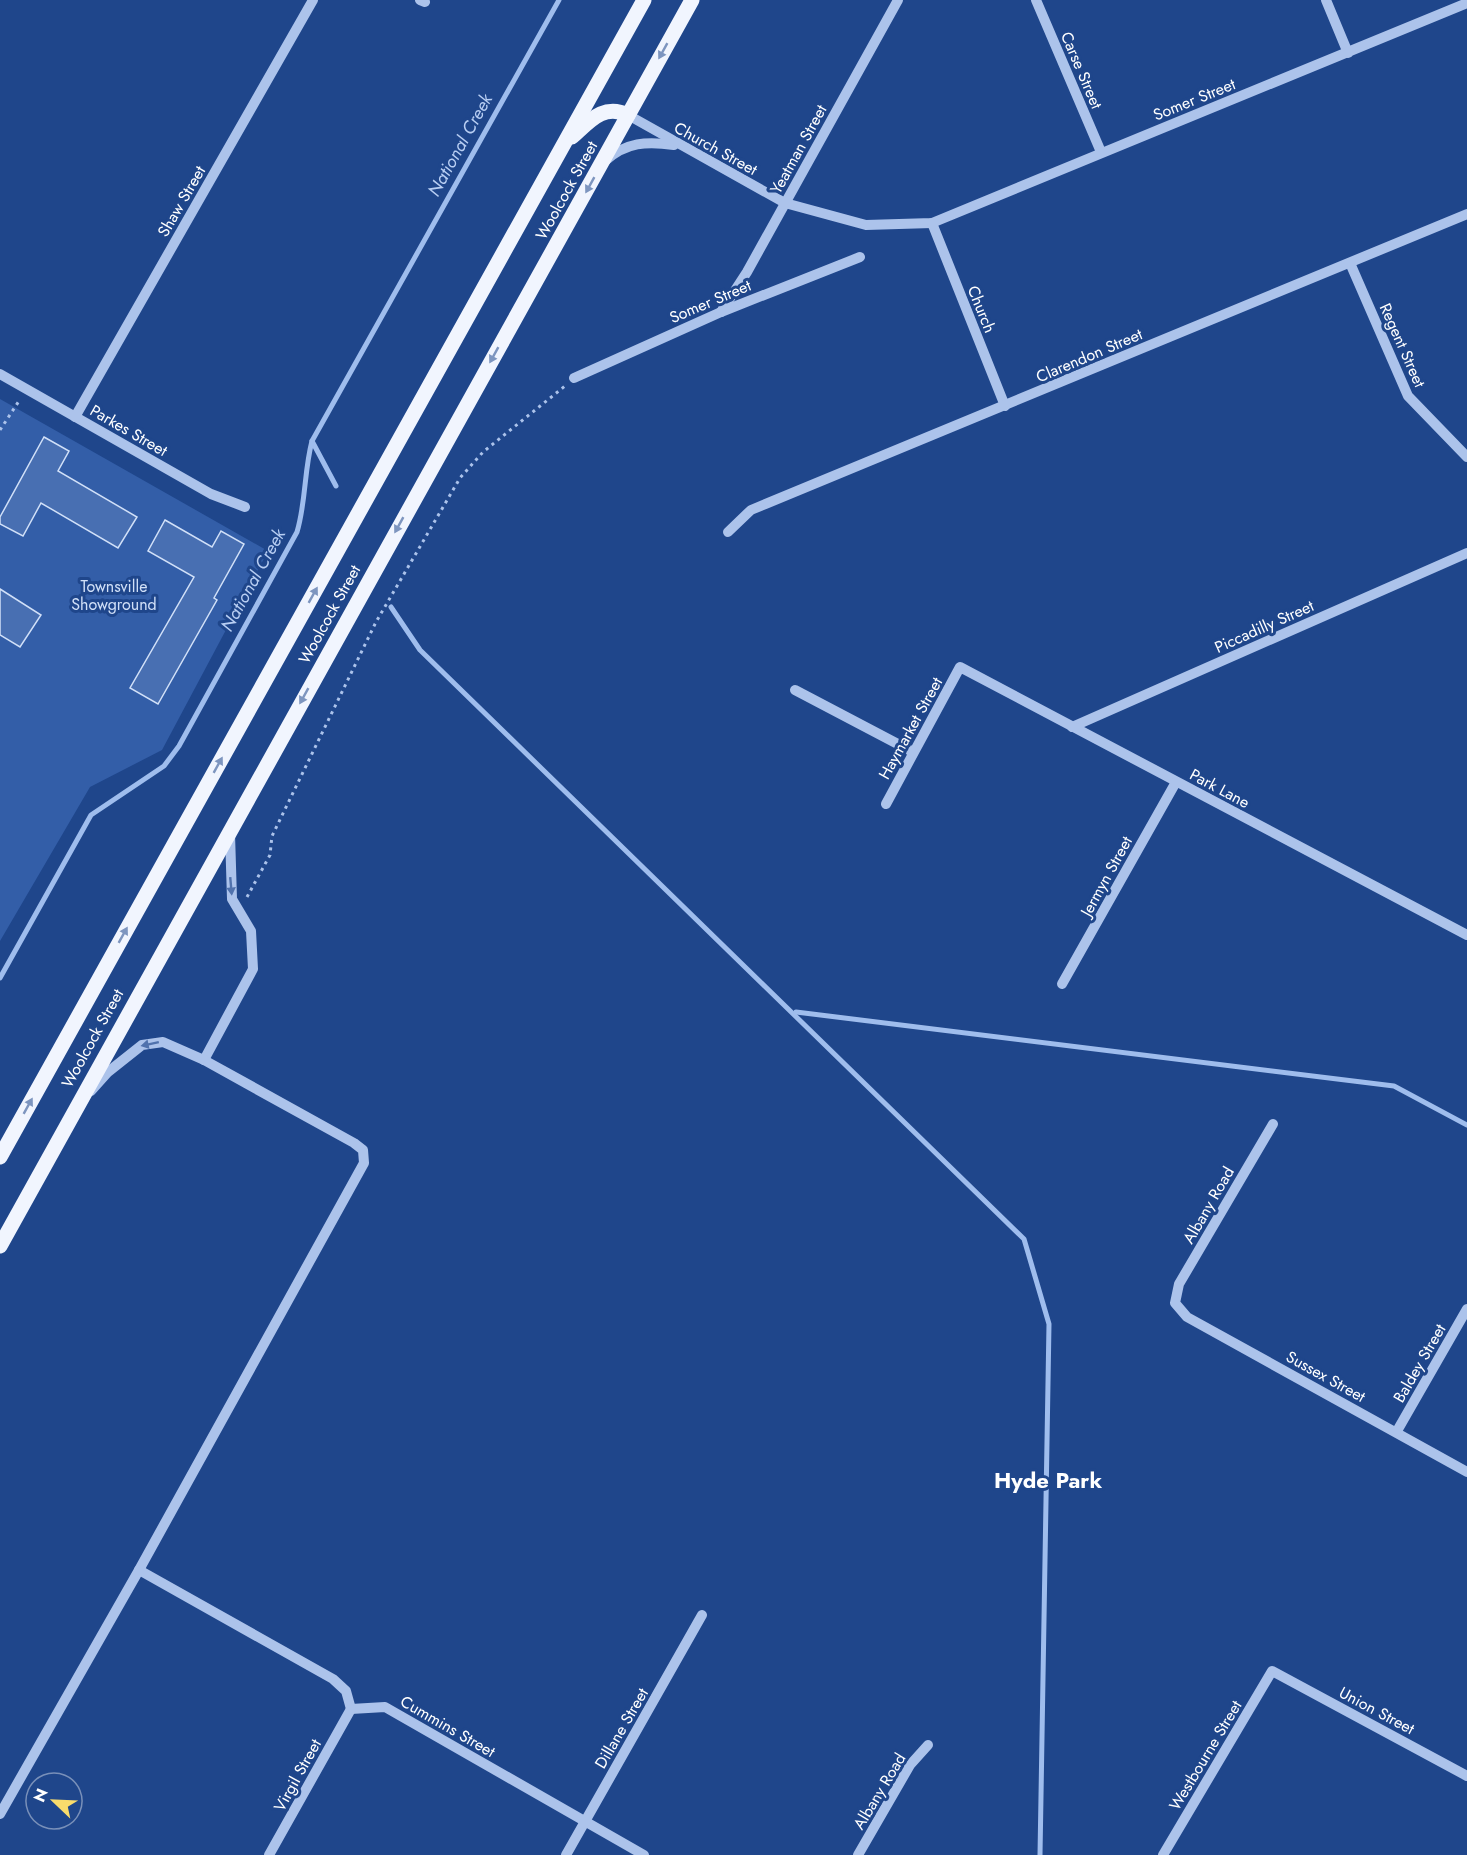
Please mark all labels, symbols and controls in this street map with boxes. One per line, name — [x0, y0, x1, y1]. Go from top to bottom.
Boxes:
street label: Carse Street — [1055, 28, 1108, 112]
one-way arrow — [658, 43, 668, 60]
street label: Somer Street — [1150, 73, 1239, 126]
water label: National Creek — [421, 88, 500, 201]
street label: Yeatman Street — [764, 100, 832, 198]
street label: Church Street — [670, 116, 762, 181]
street label: Woolcock Street — [530, 137, 603, 244]
street label: Shaw Street — [152, 161, 211, 241]
one-way arrow — [585, 177, 595, 194]
street label: Somer Street — [666, 274, 755, 329]
street label: Church — [962, 282, 1001, 336]
street label: Regent Street — [1374, 300, 1431, 391]
street label: Clarendon Street — [1032, 323, 1146, 388]
one-way arrow — [490, 347, 500, 364]
street label: Parkes Street — [86, 399, 172, 462]
one-way arrow — [394, 517, 404, 534]
water label: National Creek — [214, 523, 293, 636]
street label: Woolcock Street — [293, 561, 366, 668]
park label: Townsville Showground — [71, 575, 157, 616]
one-way arrow — [308, 586, 318, 603]
street label: Piccadilly Street — [1211, 594, 1318, 659]
street label: Haymarket Street — [873, 673, 948, 784]
one-way arrow — [299, 687, 309, 704]
one-way arrow — [213, 756, 223, 773]
street label: Park Lane — [1186, 763, 1254, 814]
street label: Jermyn Street — [1074, 832, 1138, 922]
one-way arrow — [226, 877, 236, 896]
one-way arrow — [118, 927, 128, 944]
street label: Woolcock Street — [56, 985, 129, 1092]
one-way arrow — [141, 1040, 159, 1050]
one-way arrow — [23, 1098, 34, 1114]
street label: Albany Road — [1177, 1162, 1240, 1248]
street label: Baldey Street — [1388, 1320, 1451, 1407]
street label: Sussex Street — [1282, 1345, 1370, 1408]
district label: Hyde Park — [994, 1464, 1102, 1496]
street label: Union Street — [1335, 1681, 1419, 1740]
street label: Dillane Street — [589, 1684, 654, 1773]
street label: Cummins Street — [396, 1690, 500, 1763]
street label: Westbourne Street — [1164, 1696, 1247, 1815]
street label: Virgil Street — [268, 1735, 327, 1816]
street label: Albany Road — [847, 1749, 911, 1834]
north arrow — [24, 1771, 84, 1831]
text: N — [28, 1785, 54, 1806]

